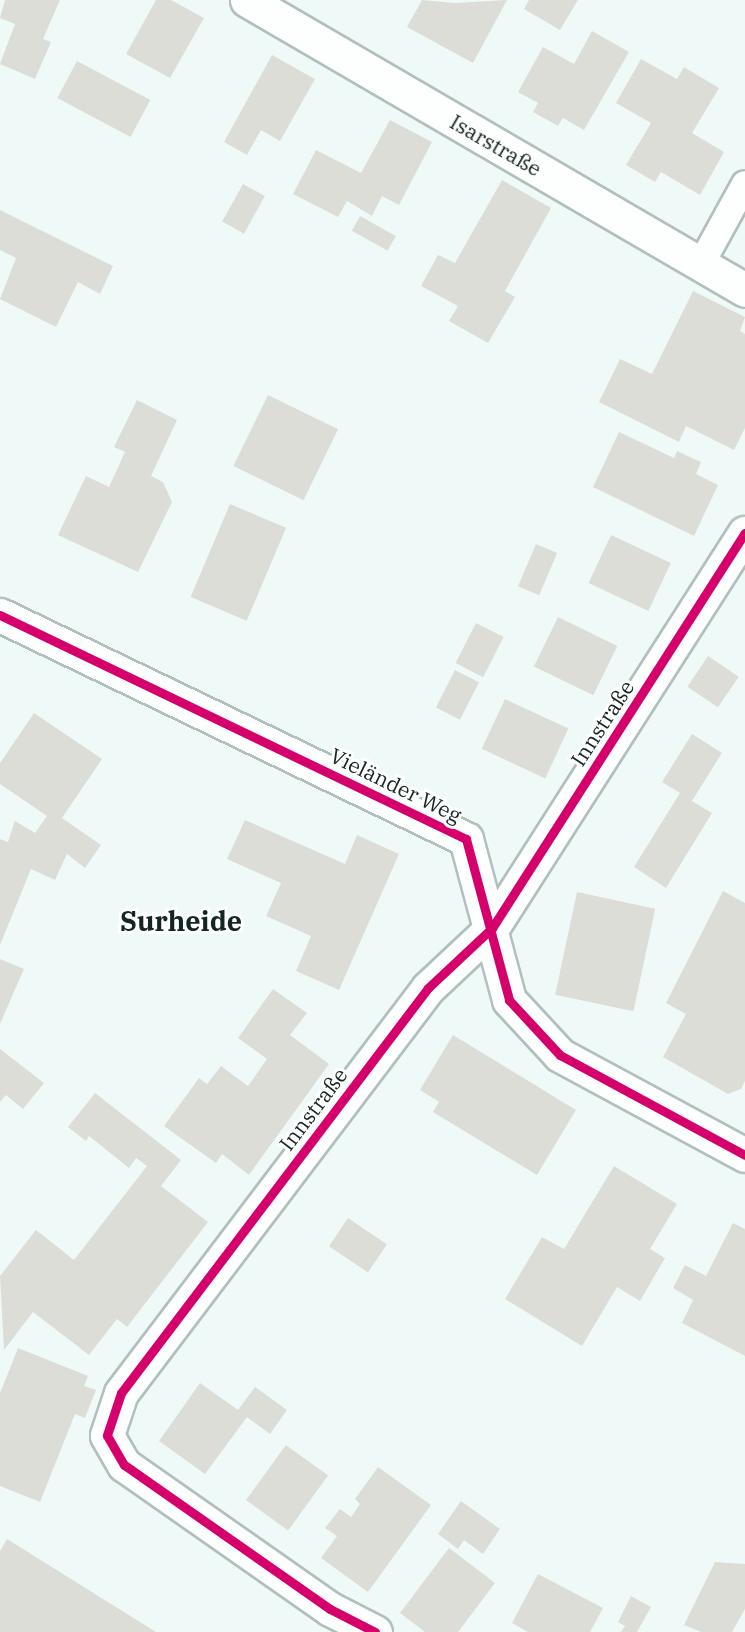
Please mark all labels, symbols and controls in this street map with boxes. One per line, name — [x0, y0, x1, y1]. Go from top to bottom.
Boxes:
street label: Isarstraße — [446, 109, 546, 181]
street label: Innstraße — [565, 675, 639, 771]
street label: Vieländer Weg — [326, 742, 466, 828]
district label: Surheide — [120, 905, 242, 937]
street label: Innstraße — [274, 1063, 352, 1155]

